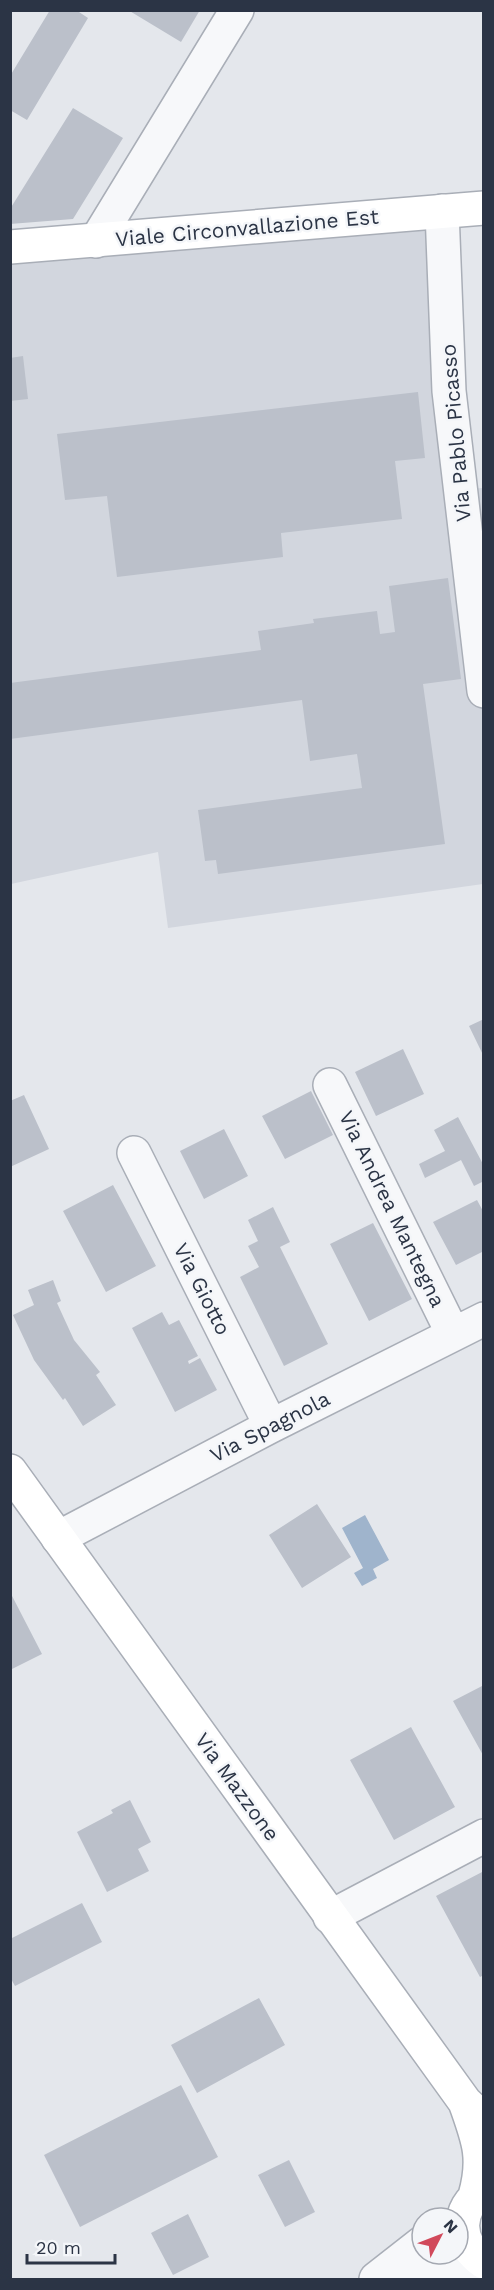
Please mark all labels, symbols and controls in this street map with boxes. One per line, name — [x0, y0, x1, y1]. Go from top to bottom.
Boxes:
street label: Viale Circonvallazione Est — [114, 204, 380, 251]
street label: Via Pablo Picasso — [435, 343, 476, 523]
street label: Via Andrea Mantegna — [334, 1107, 451, 1311]
street label: Via Giotto — [169, 1239, 236, 1339]
street label: Via Spagnola — [206, 1386, 334, 1467]
street label: Via Mazzone — [190, 1728, 285, 1846]
north arrow — [410, 2206, 470, 2266]
text: N — [440, 2216, 462, 2237]
scale bar — [27, 2227, 116, 2265]
text: 20 m — [36, 2237, 81, 2258]

